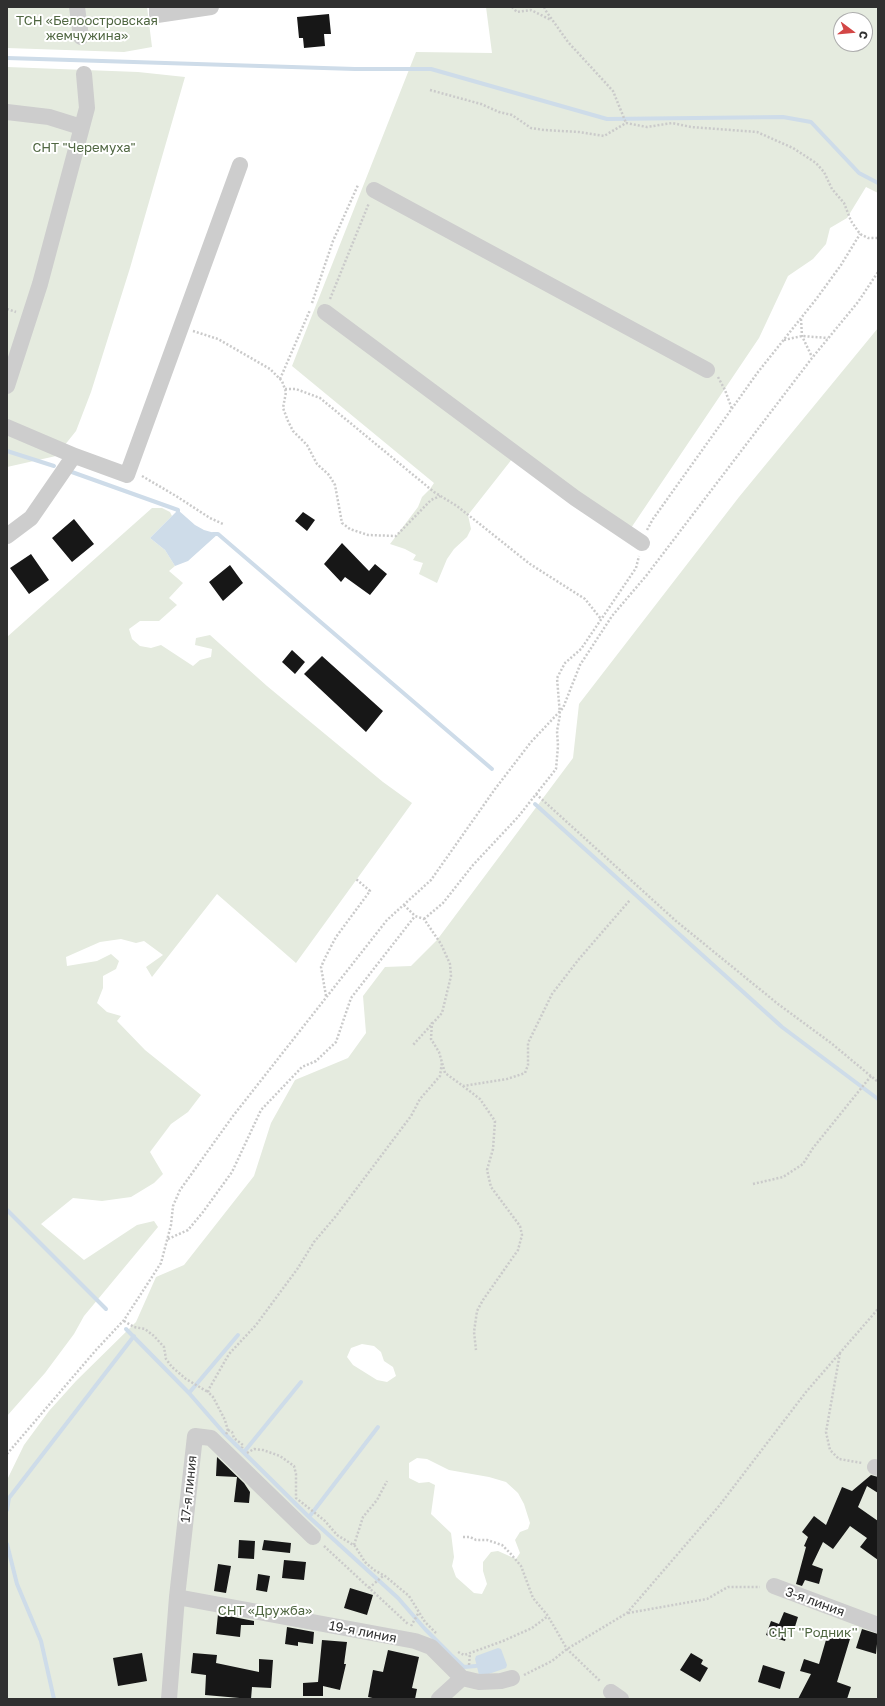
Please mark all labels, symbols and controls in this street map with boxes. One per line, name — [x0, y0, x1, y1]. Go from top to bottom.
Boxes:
north arrow — [833, 12, 873, 52]
park label: ТСН «Белоостровская жемчужина» — [16, 13, 158, 44]
text: С — [857, 30, 871, 41]
park label: СНТ "Черемуха" — [32, 140, 136, 156]
street label: 17-я линия — [178, 1455, 200, 1523]
street label: 3-я линия — [783, 1584, 847, 1620]
park label: СНТ «Дружба» — [218, 1603, 312, 1619]
street label: 19-я линия — [328, 1618, 398, 1646]
park label: СНТ ''Родник'' — [769, 1625, 857, 1641]

